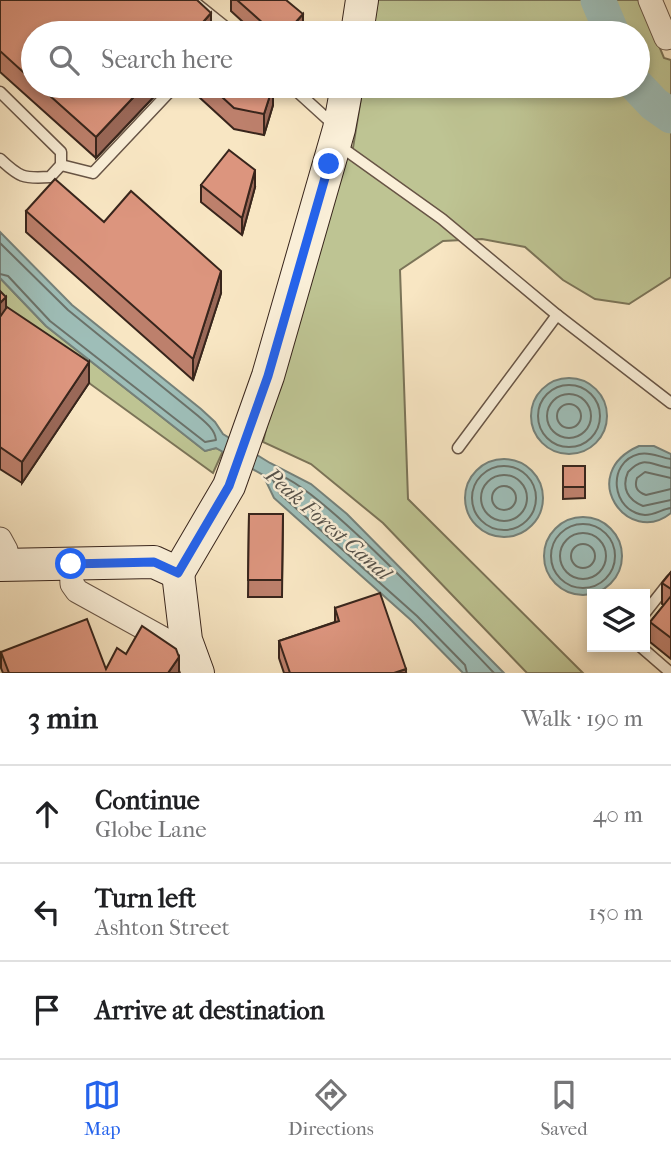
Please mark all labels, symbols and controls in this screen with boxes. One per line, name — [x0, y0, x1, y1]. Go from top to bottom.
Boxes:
search box — [21, 21, 650, 98]
icon: search — [45, 41, 83, 79]
text: Search here — [101, 44, 233, 75]
route end — [313, 148, 344, 179]
water label: Peak Forest Canal — [260, 462, 398, 587]
route start — [55, 548, 86, 579]
map controls — [587, 589, 650, 652]
button: layers — [587, 589, 650, 652]
text: 3 min — [28, 701, 98, 736]
text: Walk · 190 m — [522, 705, 643, 732]
text: Continue — [95, 785, 200, 816]
icon: ahead — [28, 795, 66, 833]
text: 40 m — [593, 801, 643, 828]
text: Globe Lane — [95, 816, 207, 843]
text: Turn left — [95, 883, 196, 914]
icon: left — [28, 893, 66, 931]
text: 150 m — [588, 899, 643, 926]
text: Ashton Street — [95, 914, 230, 941]
icon: arrive — [28, 991, 66, 1029]
text: Arrive at destination — [95, 995, 325, 1026]
tab: Map — [83, 1076, 121, 1140]
tab: Directions — [288, 1076, 374, 1140]
tab: Saved — [540, 1076, 588, 1140]

